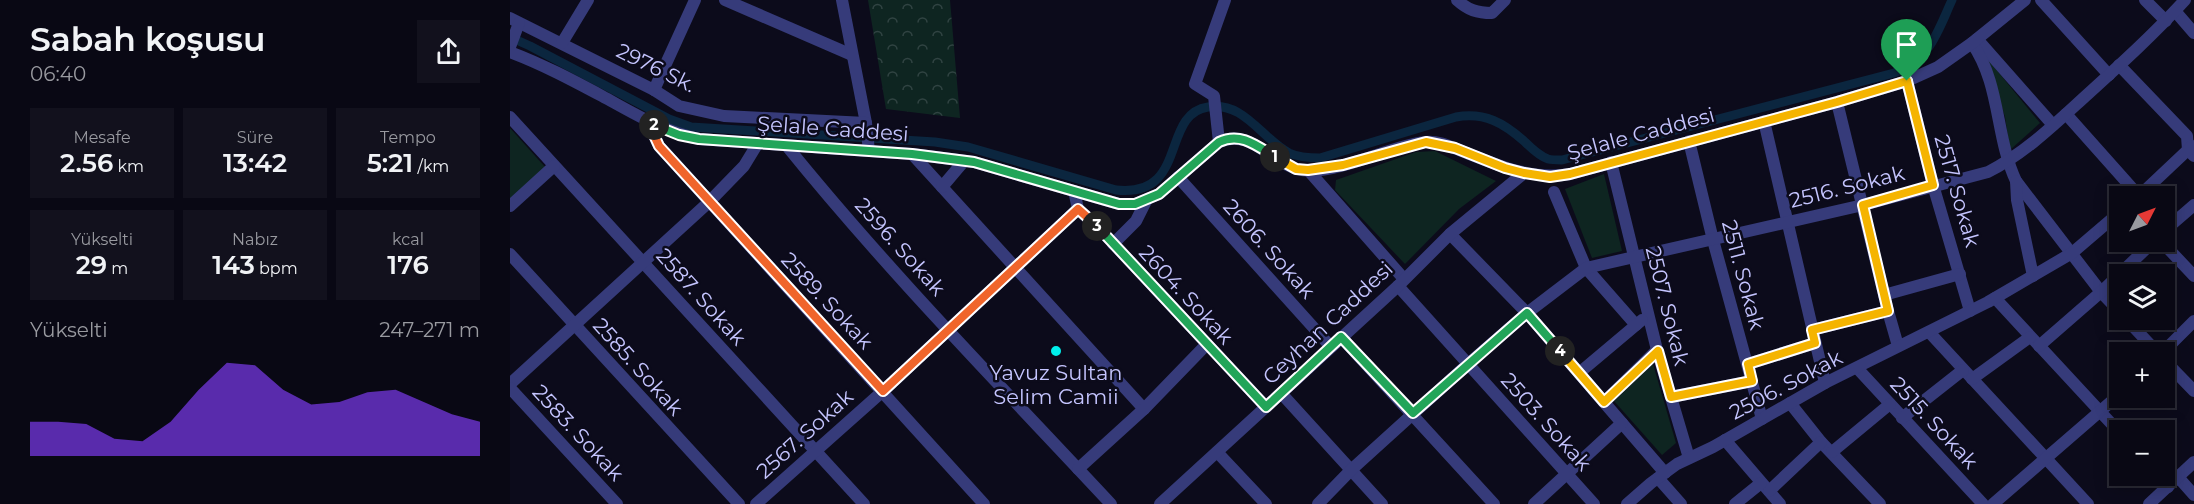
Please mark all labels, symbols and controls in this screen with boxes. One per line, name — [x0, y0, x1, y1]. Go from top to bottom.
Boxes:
text: Sabah koşusu — [30, 19, 265, 59]
pin — [1881, 19, 1932, 81]
button: share — [417, 20, 480, 83]
icon: arrive — [1890, 28, 1923, 61]
street label: 2976 Sk. — [613, 38, 700, 97]
text: 06:40 — [30, 62, 86, 86]
street label: Şelale Caddesi — [1564, 102, 1717, 165]
pin: 2 — [639, 110, 669, 140]
street label: Şelale Caddesi — [757, 111, 910, 146]
text: 2 — [649, 115, 659, 134]
text: Mesafe — [73, 128, 131, 147]
text: Süre — [237, 128, 273, 147]
text: Tempo — [380, 128, 436, 147]
street label: 2517. Sokak — [1929, 132, 1986, 250]
pin: 1 — [1260, 142, 1290, 172]
text: 2.56 — [60, 147, 113, 179]
text: 13:42 — [223, 147, 287, 179]
text: 5:21 — [367, 147, 413, 179]
text: 1 — [1272, 147, 1278, 166]
text: km — [113, 157, 144, 176]
text: /km — [413, 157, 449, 176]
street label: 2516. Sokak — [1787, 160, 1907, 213]
north arrow — [2109, 186, 2175, 252]
map controls — [2109, 186, 2175, 486]
street label: 2596. Sokak — [850, 193, 951, 301]
street label: 2606. Sokak — [1218, 194, 1321, 304]
pin: 3 — [1082, 211, 1112, 241]
text: 3 — [1092, 216, 1102, 235]
street label: 2511. Sokak — [1717, 217, 1770, 333]
text: Yükselti — [71, 230, 133, 249]
text: Nabız — [232, 230, 278, 249]
text: kcal — [392, 230, 424, 249]
street label: 2604. Sokak — [1134, 240, 1239, 350]
street label: 2587. Sokak — [651, 243, 752, 351]
street label: 2507. Sokak — [1641, 244, 1694, 369]
street label: 2589. Sokak — [776, 247, 879, 355]
text: 29 — [76, 249, 107, 281]
text: 143 — [212, 249, 255, 281]
text: 176 — [387, 249, 429, 281]
street label: Ceyhan Caddesi — [1257, 256, 1398, 389]
text: m — [107, 259, 128, 278]
text: bpm — [255, 259, 298, 278]
button: layers — [2109, 264, 2175, 330]
street label: 2585. Sokak — [588, 313, 689, 421]
text: Yükselti — [30, 318, 108, 342]
text: 247–271 m — [379, 318, 480, 342]
pin: 4 — [1545, 336, 1575, 366]
text: 4 — [1554, 341, 1566, 360]
button: + — [2109, 342, 2175, 408]
marker: Yavuz Sultan Selim Camii — [1049, 344, 1063, 358]
street label: 2506. Sokak — [1725, 344, 1847, 425]
place label: Yavuz Sultan Selim Camii — [989, 360, 1123, 409]
street label: 2503. Sokak — [1496, 368, 1597, 476]
street label: 2515. Sokak — [1885, 371, 1984, 474]
street label: 2583. Sokak — [527, 379, 630, 486]
street label: 2567. Sokak — [751, 384, 858, 483]
button: − — [2109, 420, 2175, 486]

